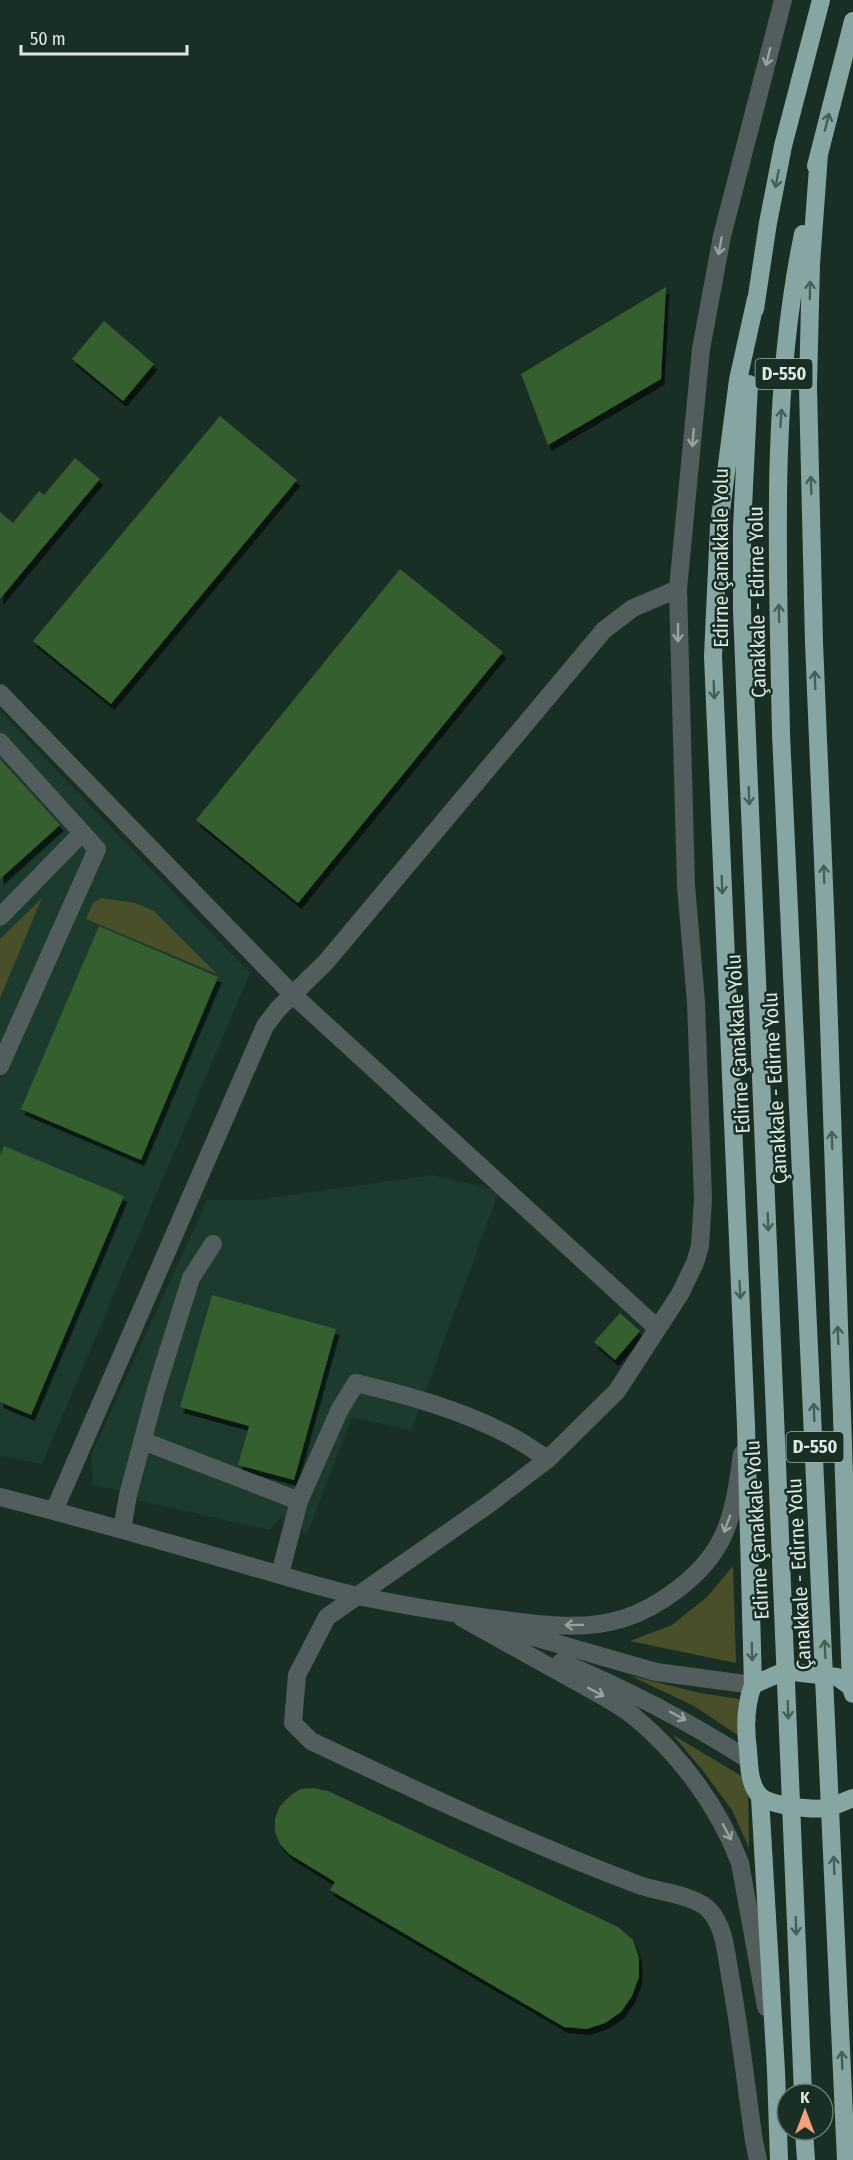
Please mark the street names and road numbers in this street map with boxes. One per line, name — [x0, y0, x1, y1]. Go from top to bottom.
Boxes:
road number: D-550 — [756, 359, 812, 389]
street label: Edirne Çanakkale Yolu — [709, 468, 734, 648]
street label: Çanakkale - Edirne Yolu — [743, 506, 772, 698]
street label: Edirne Çanakkale Yolu — [721, 954, 756, 1134]
street label: Çanakkale - Edirne Yolu — [758, 992, 793, 1184]
road number: D-550 — [786, 1432, 844, 1462]
street label: Edirne Çanakkale Yolu — [740, 1440, 775, 1620]
street label: Çanakkale - Edirne Yolu — [782, 1478, 817, 1670]

